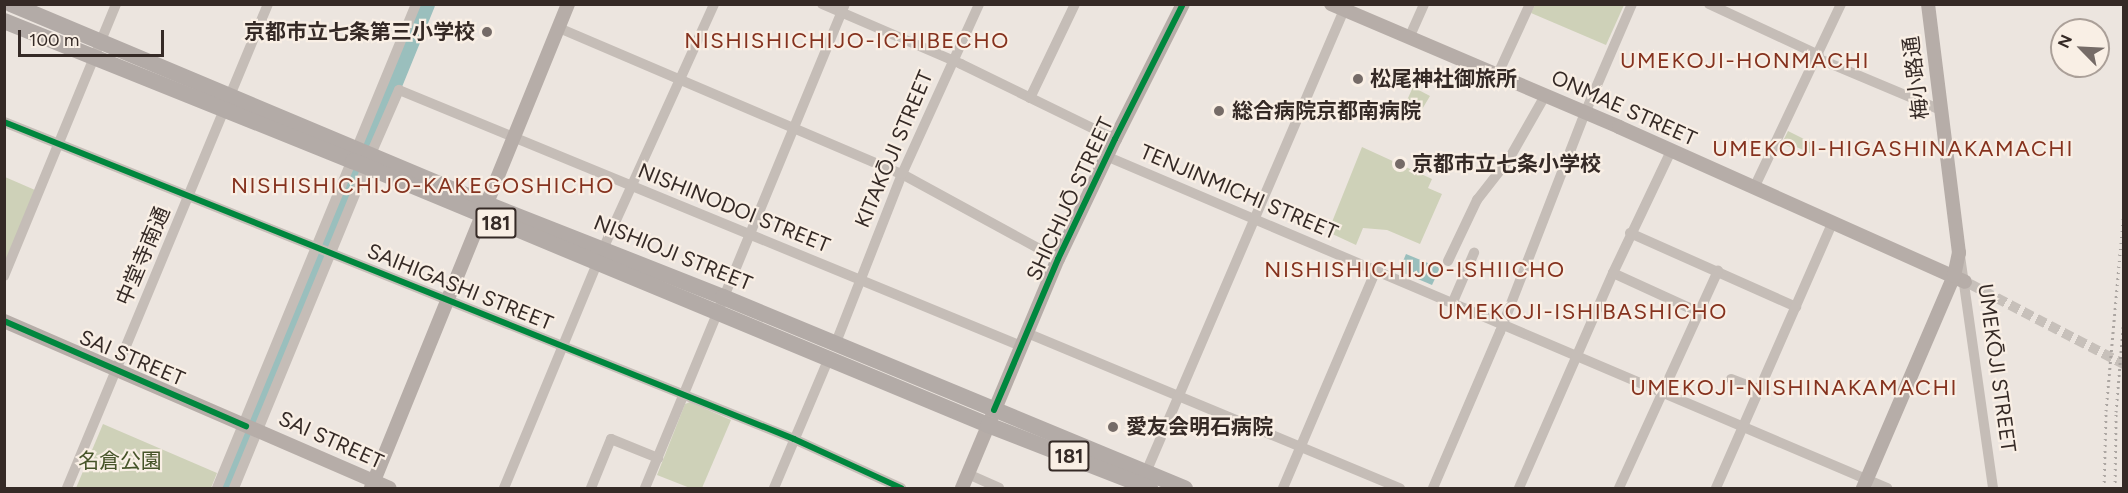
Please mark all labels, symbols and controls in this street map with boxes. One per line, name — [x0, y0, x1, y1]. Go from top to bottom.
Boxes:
scale bar — [21, 18, 166, 56]
north arrow — [2050, 18, 2110, 78]
place label: 京都市立七条第三小学校 — [244, 19, 475, 45]
marker: 京都市立七条第三小学校 — [480, 25, 494, 39]
district label: NISHISHICHIJO-ICHIBECHO — [684, 28, 1010, 54]
text: 100 m — [29, 29, 79, 51]
text: N — [2054, 32, 2076, 51]
street label: 梅小路通 — [1898, 35, 1934, 121]
district label: UMEKOJI-HONMACHI — [1620, 48, 1870, 74]
street label: ONMAE STREET — [1548, 65, 1700, 151]
place label: 松尾神社御旅所 — [1370, 66, 1517, 92]
street label: KITAKŌJI STREET — [850, 67, 938, 231]
marker: 松尾神社御旅所 — [1351, 72, 1365, 86]
place label: 総合病院京都南病院 — [1232, 98, 1421, 124]
marker: 総合病院京都南病院 — [1210, 102, 1228, 120]
street label: SHICHIJŌ STREET — [1021, 113, 1119, 285]
district label: UMEKOJI-HIGASHINAKAMACHI — [1712, 136, 2074, 162]
street label: TENJINMICHI STREET — [1136, 139, 1342, 245]
place label: 京都市立七条小学校 — [1412, 151, 1601, 177]
marker: 京都市立七条小学校 — [1393, 157, 1407, 171]
street label: NISHINODOI STREET — [634, 158, 834, 258]
district label: NISHISHICHIJO-KAKEGOSHICHO — [231, 173, 615, 199]
street label: 中堂寺南通 — [111, 203, 175, 309]
road number: 181 — [475, 206, 517, 240]
street label: NISHIOJI STREET — [590, 210, 756, 296]
street label: SAIHIGASHI STREET — [364, 238, 556, 336]
district label: NISHISHICHIJO-ISHIICHO — [1264, 257, 1566, 283]
street label: UMEKŌJI STREET — [1973, 282, 2021, 454]
district label: UMEKOJI-ISHIBASHICHO — [1438, 299, 1728, 325]
street label: SAI STREET — [75, 325, 189, 391]
district label: UMEKOJI-NISHINAKAMACHI — [1630, 375, 1958, 401]
street label: SAI STREET — [275, 406, 387, 474]
place label: 愛友会明石病院 — [1126, 414, 1273, 440]
marker: 愛友会明石病院 — [1104, 418, 1122, 436]
road number: 181 — [1048, 439, 1090, 473]
park label: 名倉公園 — [78, 448, 162, 474]

